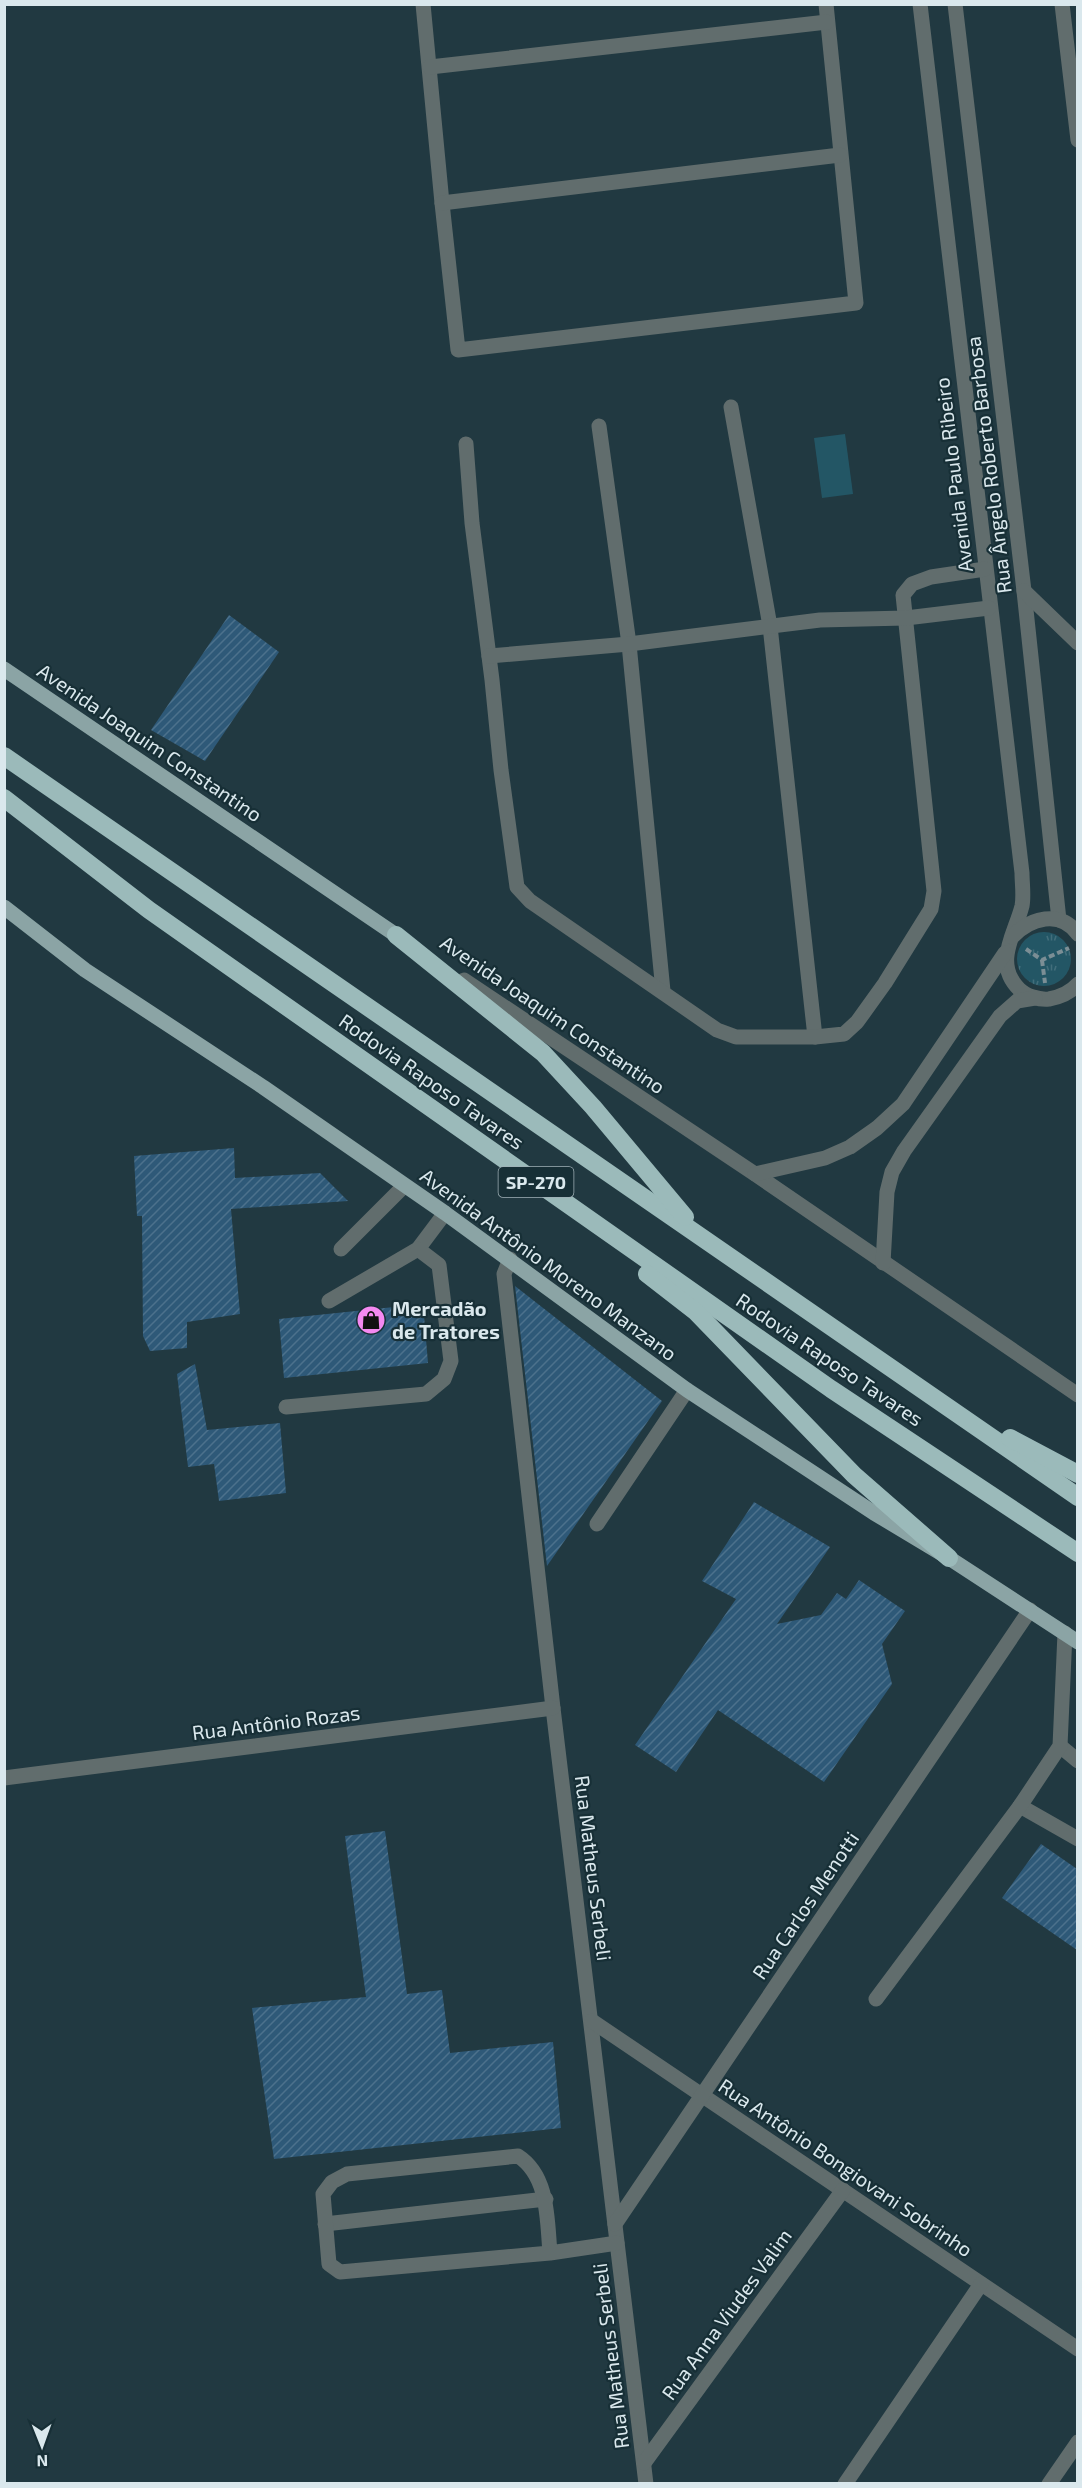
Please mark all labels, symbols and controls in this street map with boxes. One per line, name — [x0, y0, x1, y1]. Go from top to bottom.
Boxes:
street label: Rua Ângelo Roberto Barbosa — [960, 335, 1016, 595]
street label: Avenida Paulo Ribeiro — [929, 376, 977, 574]
street label: Avenida Joaquim Constantino — [33, 658, 267, 826]
street label: Avenida Joaquim Constantino — [436, 930, 670, 1098]
street label: Rodovia Raposo Tavares — [335, 1008, 529, 1154]
street label: Avenida Antônio Moreno Manzano — [416, 1163, 682, 1365]
road number: SP-270 — [498, 1167, 574, 1197]
street label: Rodovia Raposo Tavares — [732, 1288, 928, 1430]
place label: Mercadão de Tratores — [392, 1296, 500, 1343]
shop icon: Mercadão de Tratores — [355, 1304, 387, 1336]
street label: Rua Antônio Rozas — [191, 1700, 361, 1744]
street label: Rua Matheus Serbeli — [571, 1774, 617, 1962]
street label: Rua Carlos Menotti — [747, 1827, 863, 1983]
street label: Rua Antônio Bongiovani Sobrinho — [715, 2073, 977, 2261]
street label: Rua Anna Viudes Valim — [656, 2224, 796, 2404]
street label: Rua Matheus Serbeli — [587, 2262, 633, 2450]
north arrow — [12, 2416, 72, 2476]
text: N — [36, 2452, 48, 2471]

